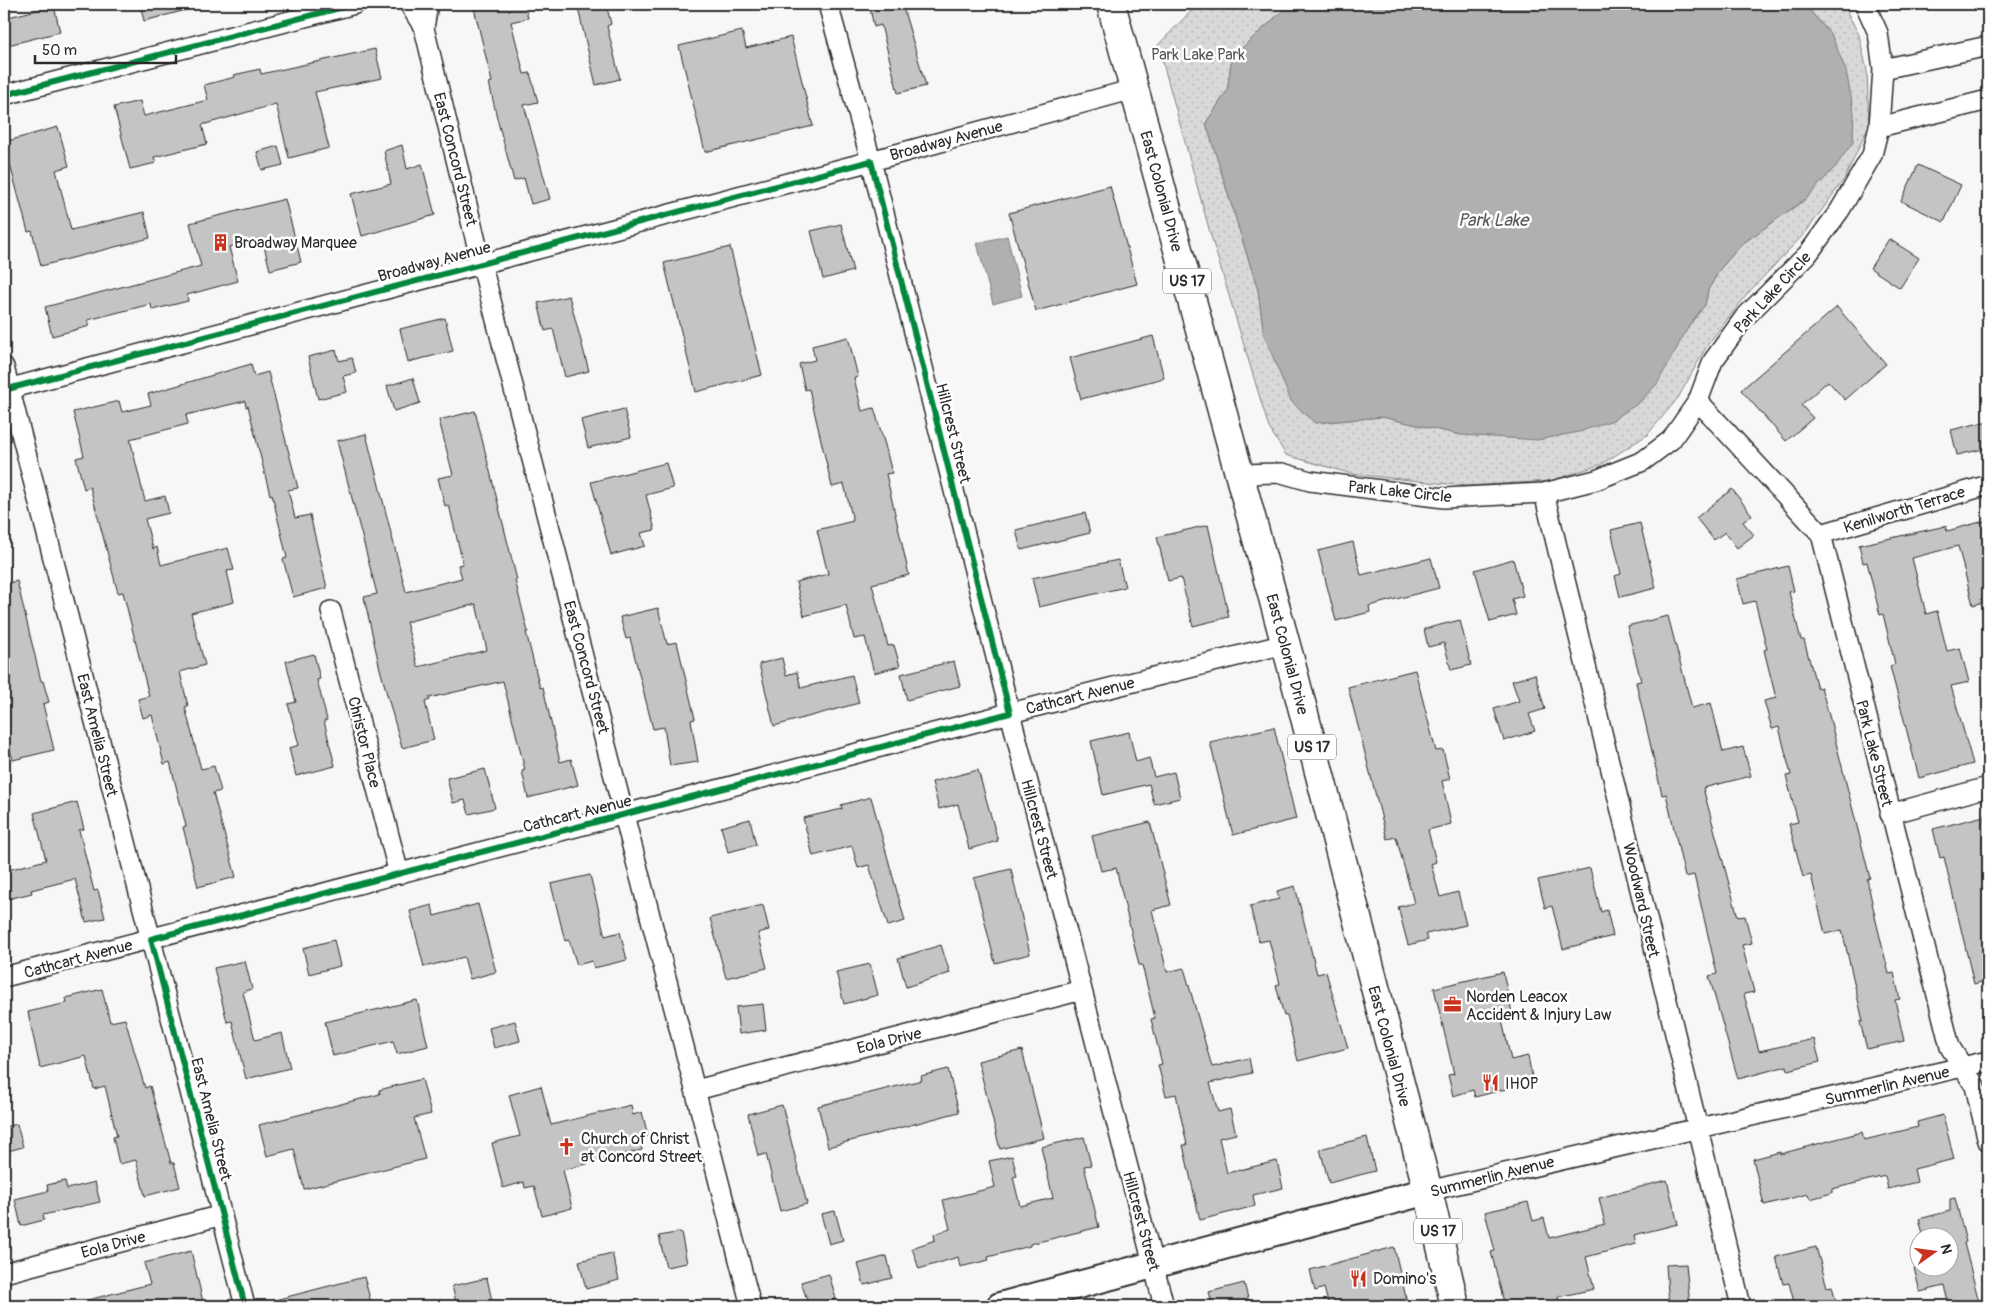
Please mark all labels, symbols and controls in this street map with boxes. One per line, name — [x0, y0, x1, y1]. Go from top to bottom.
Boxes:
scale bar — [35, 32, 176, 64]
text: 50 m — [42, 41, 77, 60]
park label: Park Lake Park — [1151, 45, 1245, 65]
street label: East Concord Street — [429, 90, 481, 229]
street label: Broadway Avenue — [888, 116, 1005, 166]
street label: East Colonial Drive — [1135, 129, 1187, 254]
water label: Park Lake — [1458, 209, 1530, 232]
building icon: Broadway Marquee — [210, 232, 230, 252]
place label: Broadway Marquee — [234, 233, 357, 253]
street label: Broadway Avenue — [376, 237, 493, 287]
street label: Park Lake Circle — [1730, 248, 1816, 338]
road number: US 17 — [1163, 268, 1211, 294]
street label: Hillcrest Street — [931, 381, 975, 486]
street label: Park Lake Circle — [1347, 477, 1453, 507]
street label: Kenilworth Terrace — [1841, 482, 1968, 538]
street label: East Colonial Drive — [1261, 592, 1313, 717]
street label: East Concord Street — [559, 598, 614, 737]
street label: East Amelia Street — [72, 672, 122, 799]
street label: Cathcart Avenue — [1024, 673, 1137, 719]
street label: Christor Place — [343, 694, 385, 790]
street label: Park Lake Street — [1851, 698, 1897, 809]
road number: US 17 — [1288, 734, 1336, 760]
street label: Hillcrest Street — [1016, 777, 1062, 882]
street label: Cathcart Avenue — [521, 791, 634, 837]
street label: Woodward Street — [1618, 841, 1664, 960]
street label: Cathcart Avenue — [22, 935, 135, 983]
street label: East Colonial Drive — [1363, 984, 1415, 1109]
place label: Norden Leacox Accident & Injury Law — [1466, 987, 1612, 1025]
office icon: Norden Leacox Accident & Injury Law — [1442, 995, 1462, 1015]
street label: Eola Drive — [855, 1023, 924, 1059]
street label: East Amelia Street — [186, 1056, 236, 1183]
street label: Summerlin Avenue — [1823, 1062, 1952, 1110]
restaurant icon: IHOP — [1481, 1073, 1501, 1093]
place label: IHOP — [1505, 1074, 1539, 1094]
place label: Church of Christ at Concord Street — [581, 1129, 703, 1167]
church icon: Church of Christ at Concord Street — [557, 1137, 577, 1157]
street label: Summerlin Avenue — [1428, 1152, 1556, 1202]
street label: Hillcrest Street — [1118, 1169, 1164, 1274]
road number: US 17 — [1414, 1218, 1462, 1244]
street label: Eola Drive — [79, 1227, 148, 1263]
north arrow — [1910, 1228, 1960, 1278]
text: N — [1937, 1242, 1956, 1256]
restaurant icon: Domino's — [1349, 1268, 1369, 1288]
place label: Domino's — [1373, 1269, 1436, 1289]

